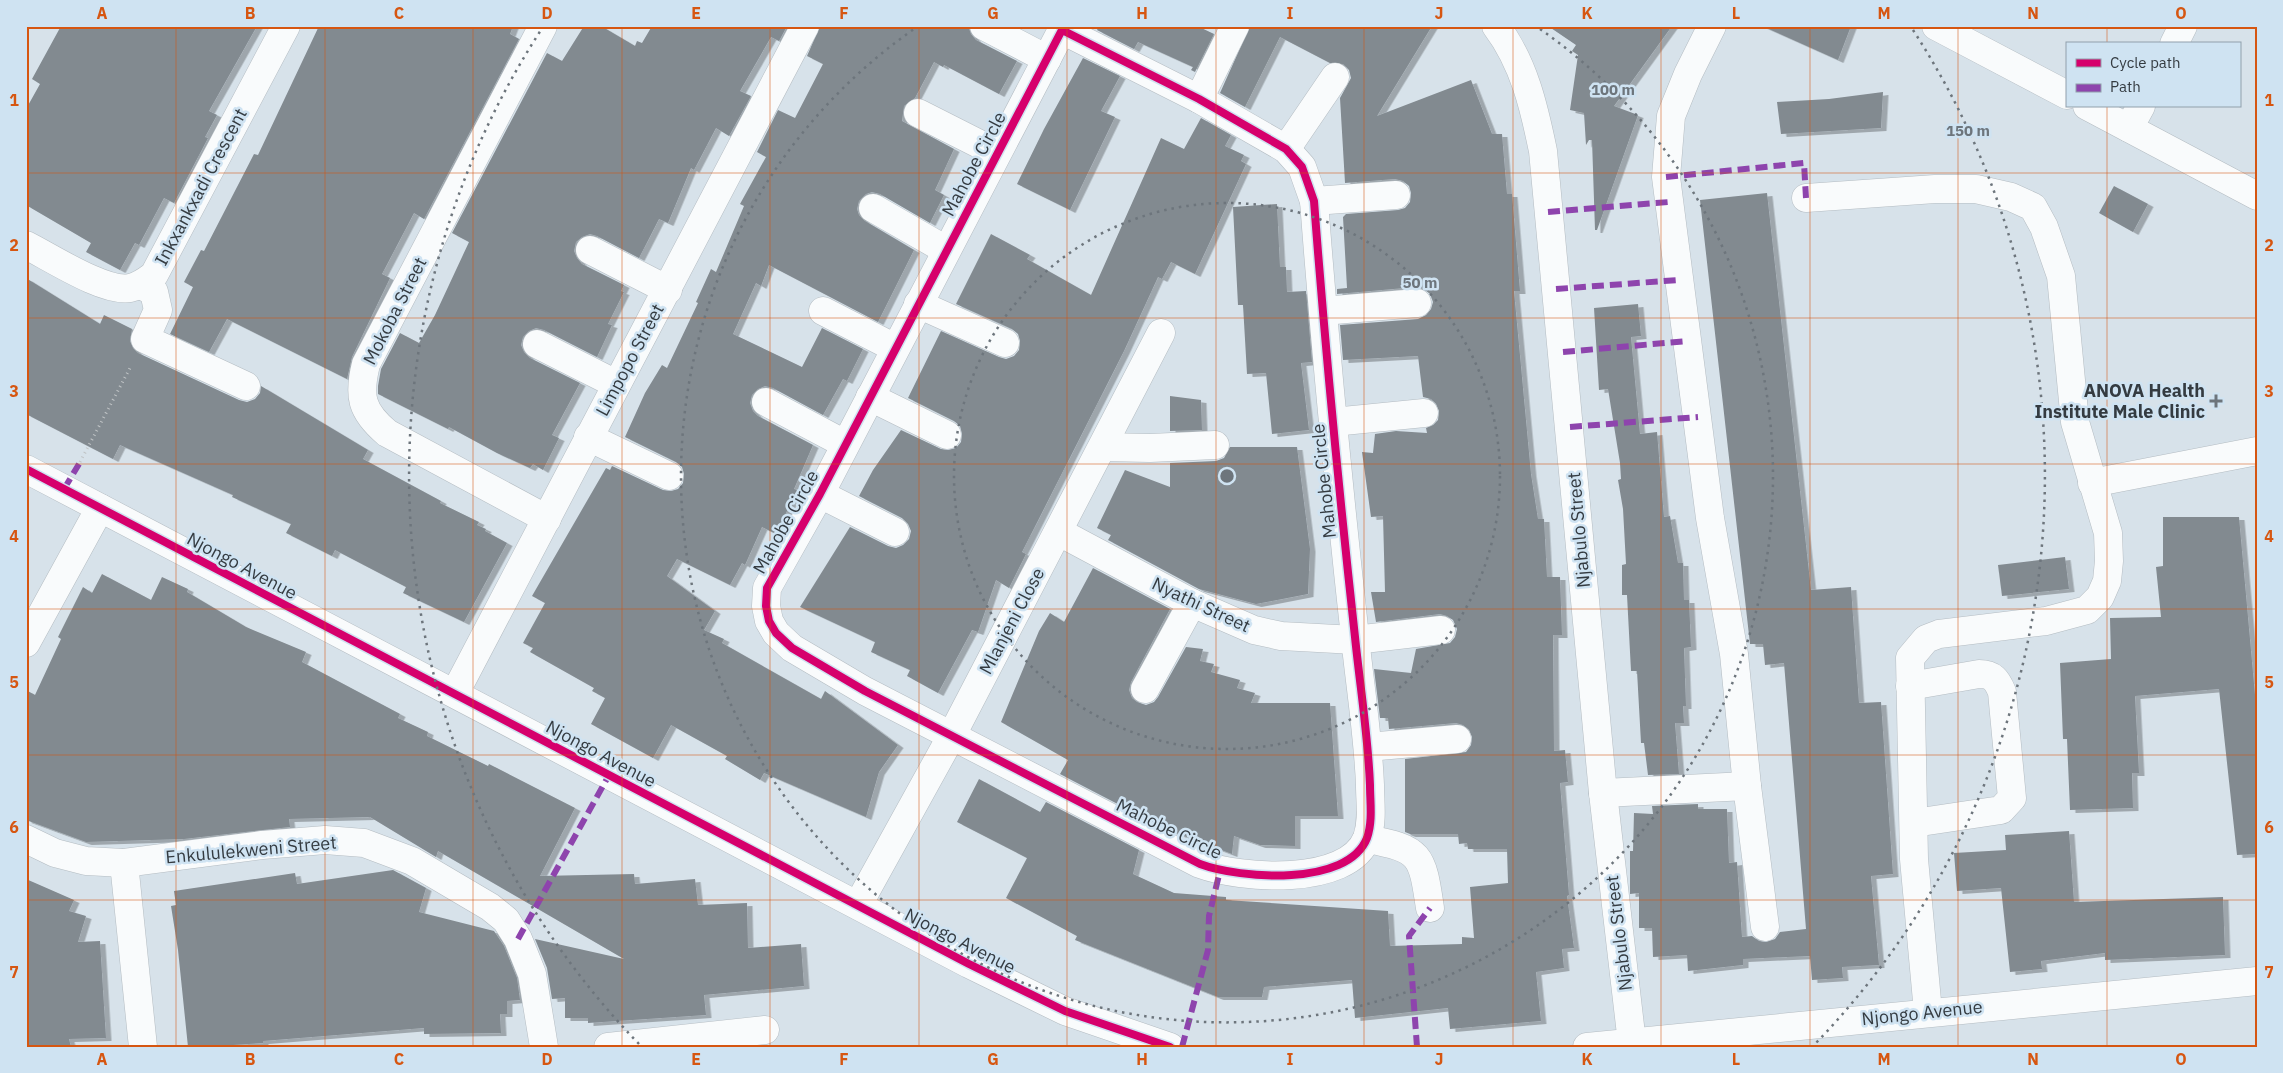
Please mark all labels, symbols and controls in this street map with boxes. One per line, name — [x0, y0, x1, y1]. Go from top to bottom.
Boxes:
text: A — [97, 3, 108, 23]
text: B — [245, 3, 256, 23]
text: C — [394, 3, 404, 23]
text: D — [541, 3, 553, 23]
text: E — [691, 3, 701, 23]
text: F — [839, 3, 849, 23]
text: G — [987, 3, 999, 23]
text: H — [1136, 3, 1148, 23]
text: I — [1287, 3, 1294, 23]
text: J — [1435, 3, 1443, 23]
text: K — [1581, 3, 1593, 23]
text: L — [1732, 3, 1740, 23]
text: M — [1877, 3, 1891, 23]
text: N — [2027, 3, 2039, 23]
text: O — [2175, 3, 2187, 23]
legend — [2066, 42, 2240, 108]
text: Cycle path — [2110, 53, 2181, 72]
text: Path — [2110, 77, 2141, 96]
text: 100 m — [1591, 80, 1635, 99]
text: 1 — [9, 90, 19, 110]
text: 1 — [2264, 90, 2274, 110]
street label: Inkxankxadi Crescent — [149, 104, 252, 269]
street label: Mahobe Circle — [936, 107, 1011, 220]
text: 150 m — [1946, 121, 1990, 140]
text: 2 — [9, 235, 19, 255]
text: 2 — [2264, 235, 2274, 255]
street label: Mokoba Street — [358, 253, 432, 368]
text: 50 m — [1403, 273, 1437, 292]
street label: Limpopo Street — [590, 300, 669, 420]
place label: ANOVA Health Institute Male Clinic — [2034, 379, 2205, 423]
text: 3 — [9, 381, 19, 401]
text: 3 — [2264, 381, 2274, 401]
marker: ANOVA Health Institute Male Clinic — [2209, 394, 2223, 408]
street label: Mahobe Circle — [1306, 422, 1341, 540]
street label: Mahobe Circle — [748, 466, 824, 578]
centre of rings — [1218, 467, 1236, 485]
street label: Njabulo Street — [1562, 471, 1595, 589]
text: 4 — [9, 526, 19, 546]
text: 4 — [2264, 526, 2274, 546]
street label: Njongo Avenue — [183, 527, 301, 604]
street label: Mlanjeni Close — [974, 563, 1049, 678]
street label: Nyathi Street — [1148, 572, 1254, 637]
text: 5 — [9, 672, 19, 692]
text: 5 — [2264, 672, 2274, 692]
street label: Njongo Avenue — [542, 715, 660, 792]
street label: Mahobe Circle — [1112, 793, 1226, 864]
text: 6 — [9, 817, 19, 837]
text: 6 — [2264, 817, 2274, 837]
street label: Enkululekweni Street — [164, 831, 337, 868]
street label: Njabulo Street — [1600, 874, 1637, 992]
street label: Njongo Avenue — [901, 903, 1020, 978]
text: 7 — [9, 962, 19, 982]
text: 7 — [2264, 962, 2274, 982]
street label: Njongo Avenue — [1860, 995, 1984, 1030]
text: A — [97, 1049, 108, 1069]
text: B — [245, 1049, 256, 1069]
text: C — [394, 1049, 404, 1069]
text: D — [541, 1049, 553, 1069]
text: E — [691, 1049, 701, 1069]
text: F — [839, 1049, 849, 1069]
text: G — [987, 1049, 999, 1069]
text: H — [1136, 1049, 1148, 1069]
text: I — [1287, 1049, 1294, 1069]
text: J — [1435, 1049, 1443, 1069]
text: K — [1581, 1049, 1593, 1069]
text: L — [1732, 1049, 1740, 1069]
text: M — [1877, 1049, 1891, 1069]
text: N — [2027, 1049, 2039, 1069]
text: O — [2175, 1049, 2187, 1069]

